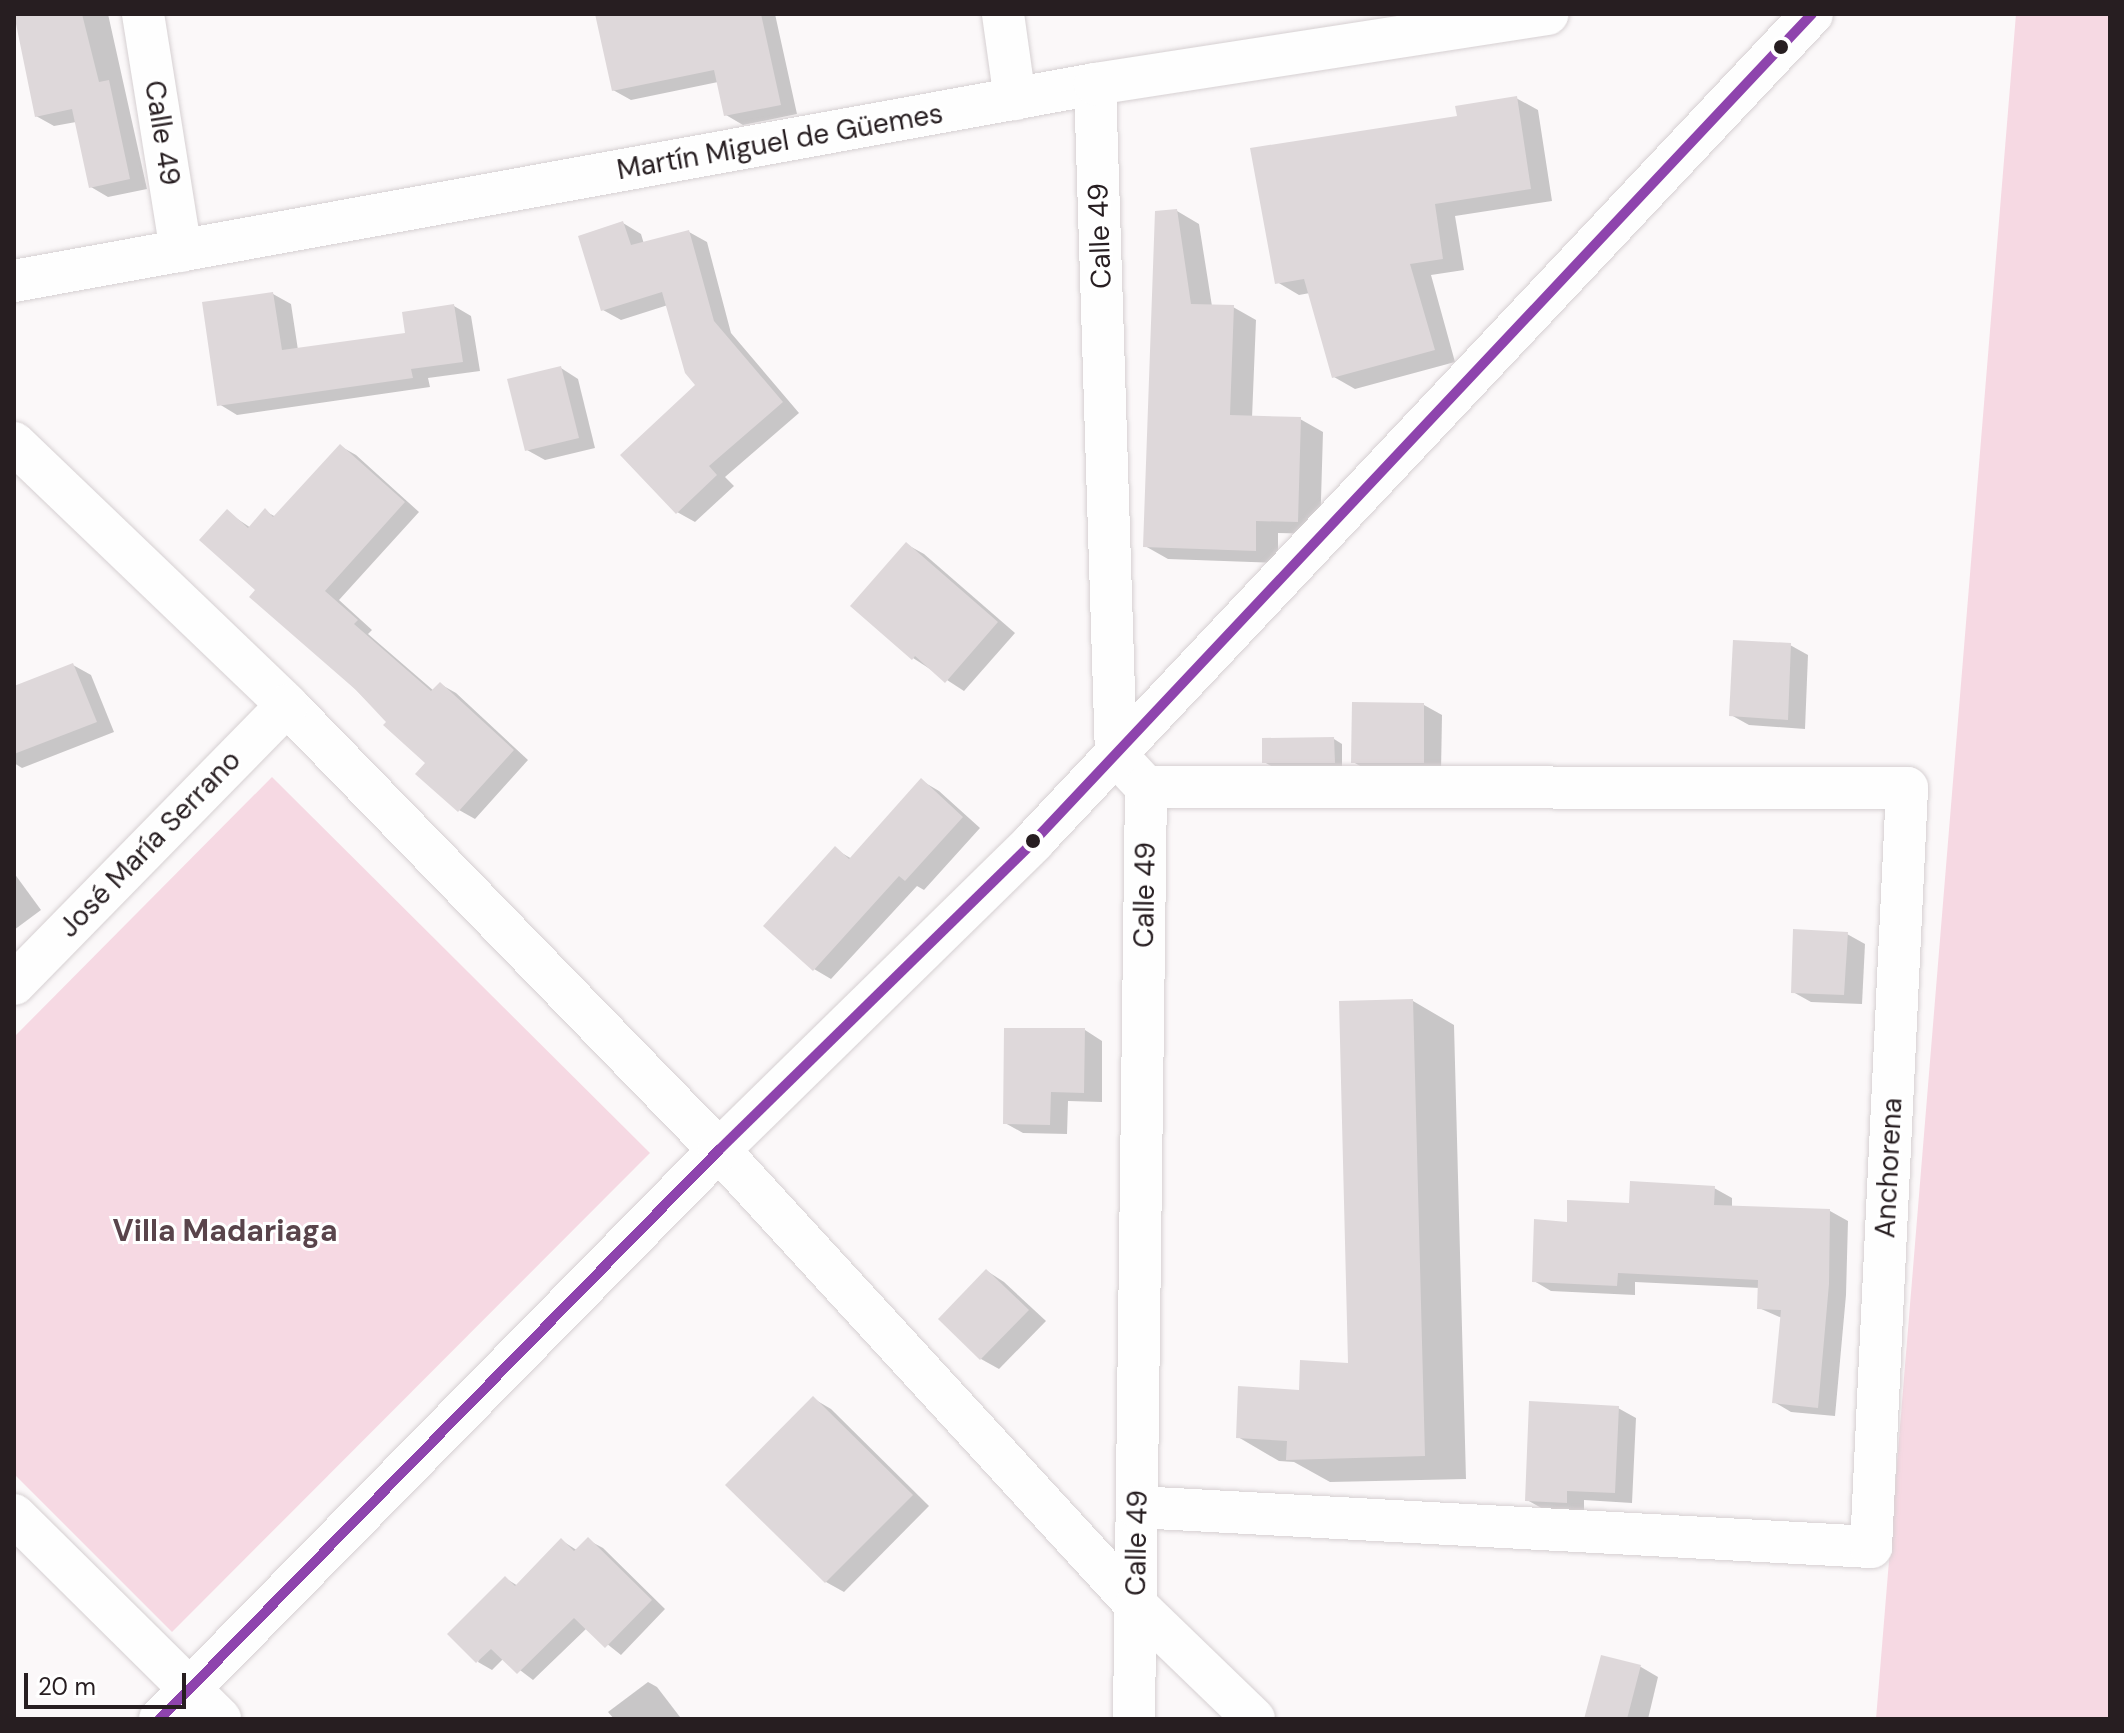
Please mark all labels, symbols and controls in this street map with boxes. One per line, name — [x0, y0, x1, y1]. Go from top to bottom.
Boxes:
unlabelled marker — [1773, 39, 1789, 55]
street label: Calle 49 — [137, 78, 187, 188]
street label: Martín Miguel de Güemes — [614, 97, 946, 187]
street label: Calle 49 — [1081, 183, 1119, 289]
street label: José María Serrano — [52, 744, 248, 944]
unlabelled marker — [1025, 833, 1041, 849]
street label: Calle 49 — [1127, 842, 1163, 948]
street label: Anchorena — [1869, 1097, 1909, 1239]
district label: Villa Madariaga — [113, 1213, 337, 1249]
street label: Calle 49 — [1119, 1490, 1155, 1596]
scale bar — [28, 1657, 190, 1707]
text: 20 m — [38, 1671, 96, 1702]

